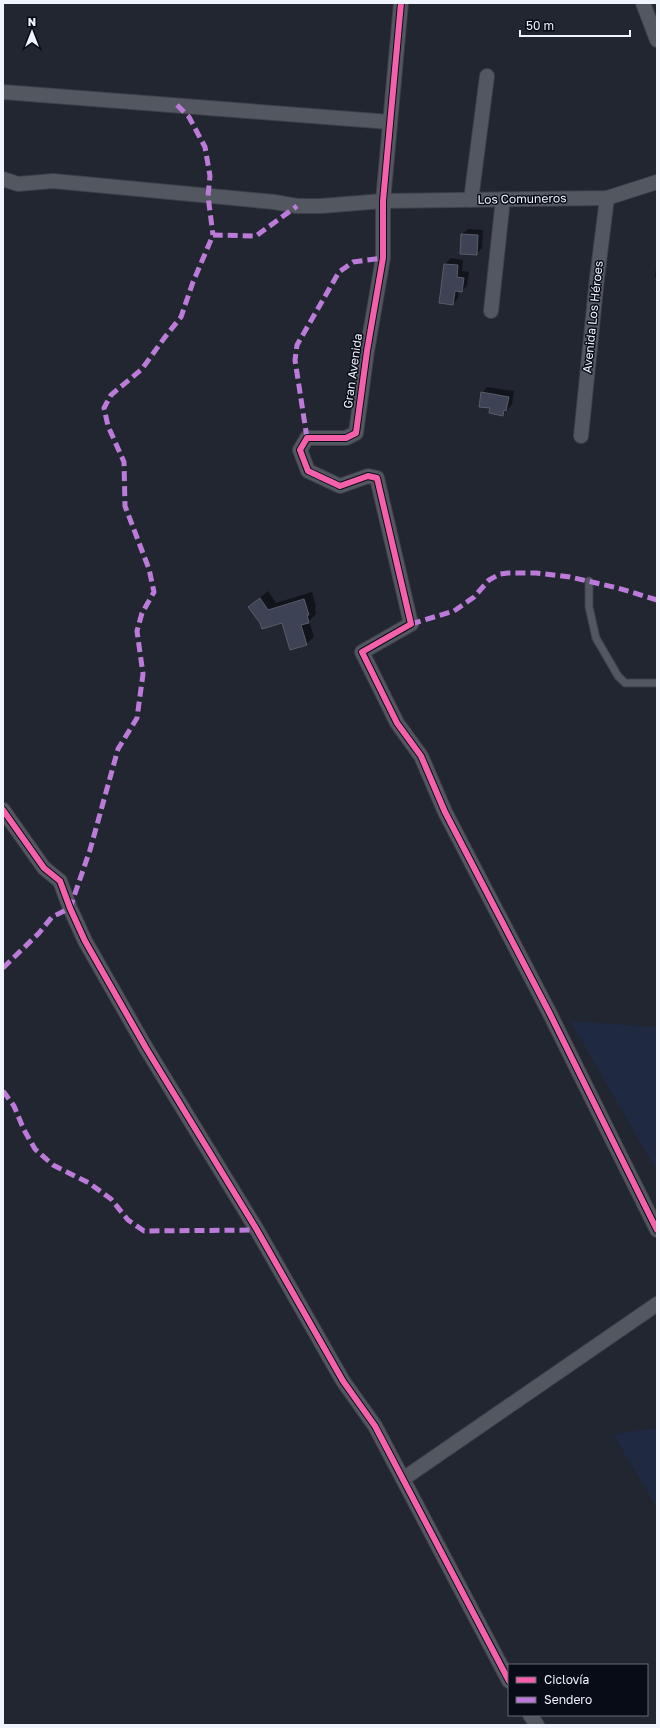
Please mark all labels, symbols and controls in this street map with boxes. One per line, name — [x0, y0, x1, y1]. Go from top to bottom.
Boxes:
north arrow — [12, 12, 52, 52]
scale bar — [520, 12, 630, 38]
text: N — [28, 15, 36, 28]
text: 50 m — [526, 18, 554, 33]
street label: Los Comuneros — [477, 190, 567, 207]
street label: Avenida Los Héroes — [579, 260, 606, 374]
street label: Gran Avenida — [340, 332, 365, 409]
legend — [508, 1664, 648, 1716]
text: Ciclovía — [544, 1672, 589, 1687]
text: Sendero — [544, 1692, 592, 1707]

